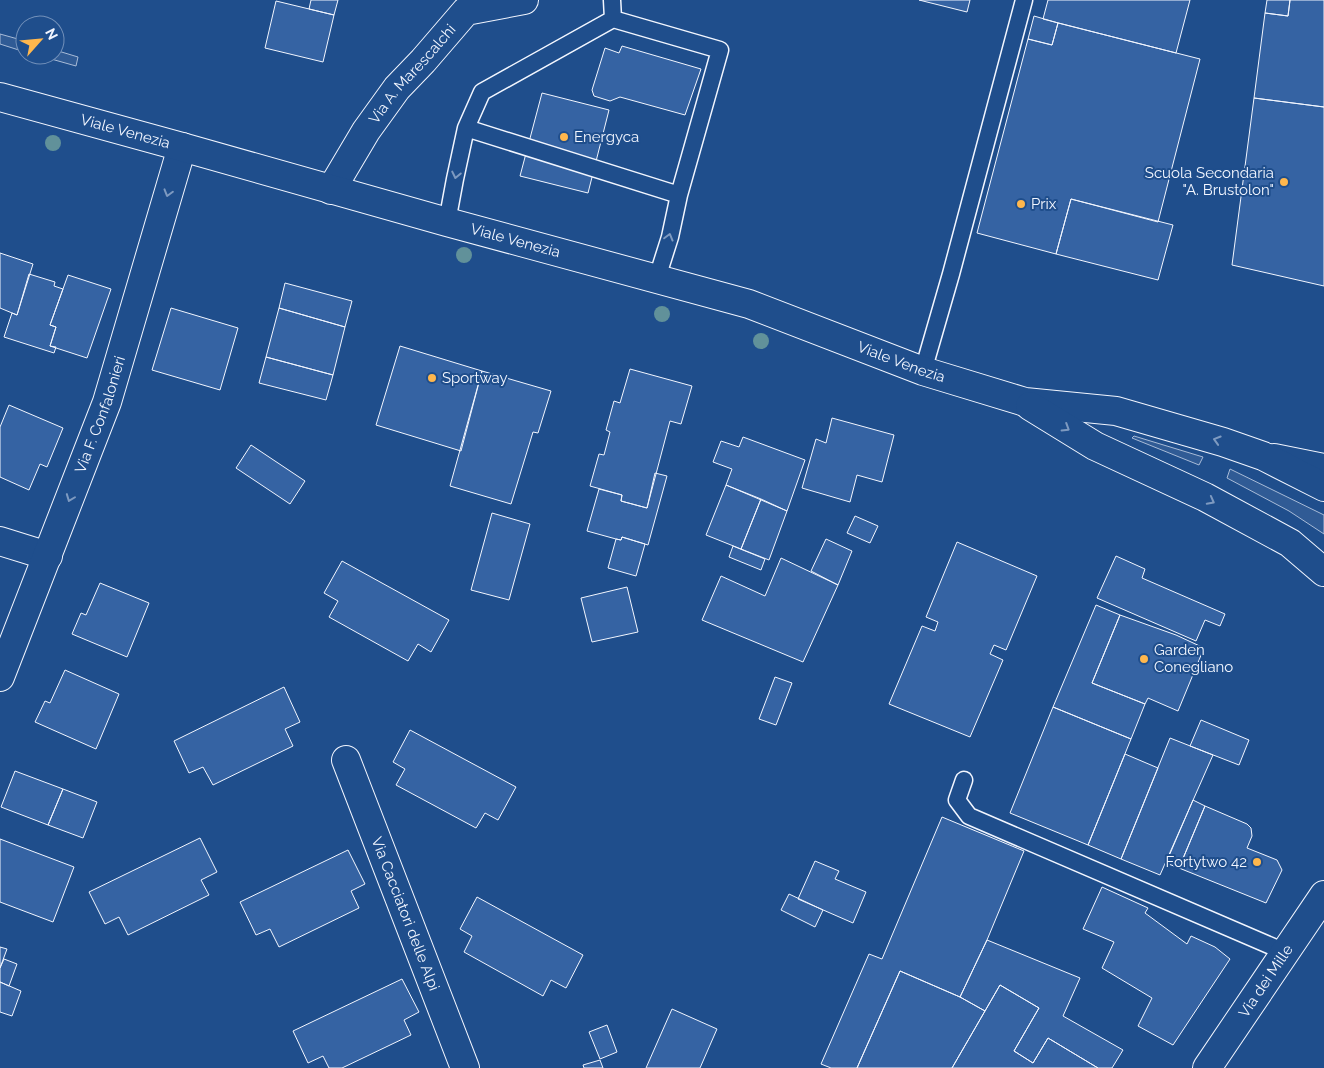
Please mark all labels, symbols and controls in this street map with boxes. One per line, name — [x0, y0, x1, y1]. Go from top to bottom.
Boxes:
north arrow — [15, 15, 65, 65]
street label: Via A. Marescalchi — [365, 21, 459, 127]
text: N — [42, 26, 61, 42]
street label: Viale Venezia — [79, 111, 172, 152]
place label: Energyca — [574, 128, 639, 146]
marker: Energyca — [558, 131, 570, 143]
place label: Scuola Secondaria "A. Brustolon" — [1145, 164, 1274, 199]
one-way arrow — [451, 170, 462, 179]
marker: Scuola Secondaria "A. Brustolon" — [1278, 176, 1290, 188]
one-way arrow — [164, 189, 174, 197]
place label: Prix — [1031, 195, 1057, 213]
marker: Prix — [1015, 198, 1027, 210]
street label: Viale Venezia — [469, 220, 562, 261]
one-way arrow — [664, 233, 674, 242]
street label: Viale Venezia — [855, 338, 947, 386]
street label: Via F. Confalonieri — [71, 354, 129, 476]
place label: Sportway — [442, 369, 508, 387]
marker: Sportway — [426, 372, 438, 384]
one-way arrow — [1060, 422, 1070, 431]
one-way arrow — [1213, 436, 1222, 446]
one-way arrow — [66, 493, 76, 502]
one-way arrow — [1206, 494, 1215, 504]
place label: Garden Conegliano — [1154, 641, 1233, 676]
marker: Garden Conegliano — [1138, 653, 1150, 665]
street label: Via Cacciatori delle Alpi — [368, 834, 443, 993]
place label: Fortytwo 42 — [1166, 853, 1247, 871]
marker: Fortytwo 42 — [1251, 856, 1263, 868]
street label: Via dei Mille — [1235, 941, 1297, 1021]

